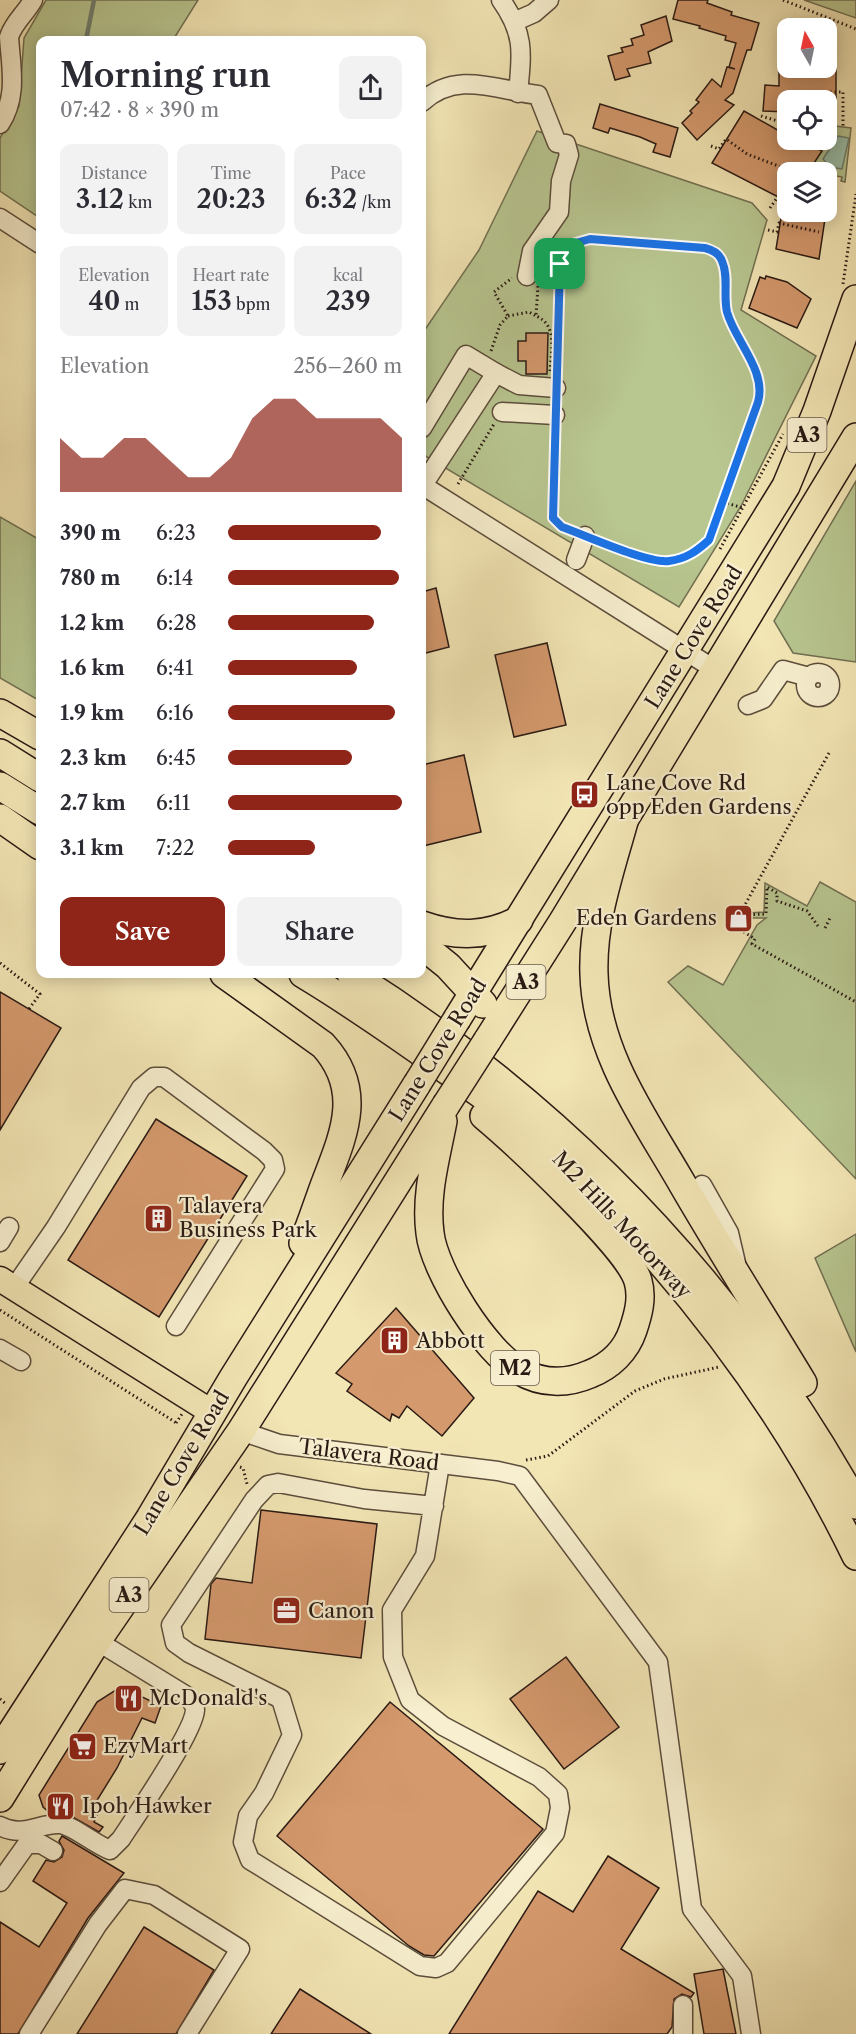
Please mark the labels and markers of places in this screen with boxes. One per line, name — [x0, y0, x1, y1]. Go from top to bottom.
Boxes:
pin — [534, 238, 585, 289]
place label: Lane Cove Rd opp Eden Gardens — [606, 770, 792, 819]
bus stop icon: Lane Cove Rd opp Eden Gardens — [569, 779, 601, 811]
shop icon: Eden Gardens — [722, 902, 754, 934]
place label: Eden Gardens — [576, 905, 717, 930]
place label: Talavera Business Park — [179, 1193, 317, 1242]
building icon: Talavera Business Park — [142, 1202, 174, 1234]
building icon: Abbott — [379, 1325, 411, 1357]
place label: Abbott — [415, 1328, 485, 1353]
office icon: Canon — [271, 1595, 303, 1627]
place label: Canon — [308, 1598, 374, 1623]
restaurant icon: McDonald's — [112, 1682, 144, 1714]
place label: McDonald's — [149, 1685, 267, 1710]
supermarket icon: EzyMart — [66, 1730, 98, 1762]
place label: EzyMart — [103, 1733, 189, 1758]
restaurant icon: Ipoh Hawker — [45, 1790, 77, 1822]
place label: Ipoh Hawker — [82, 1793, 212, 1818]

